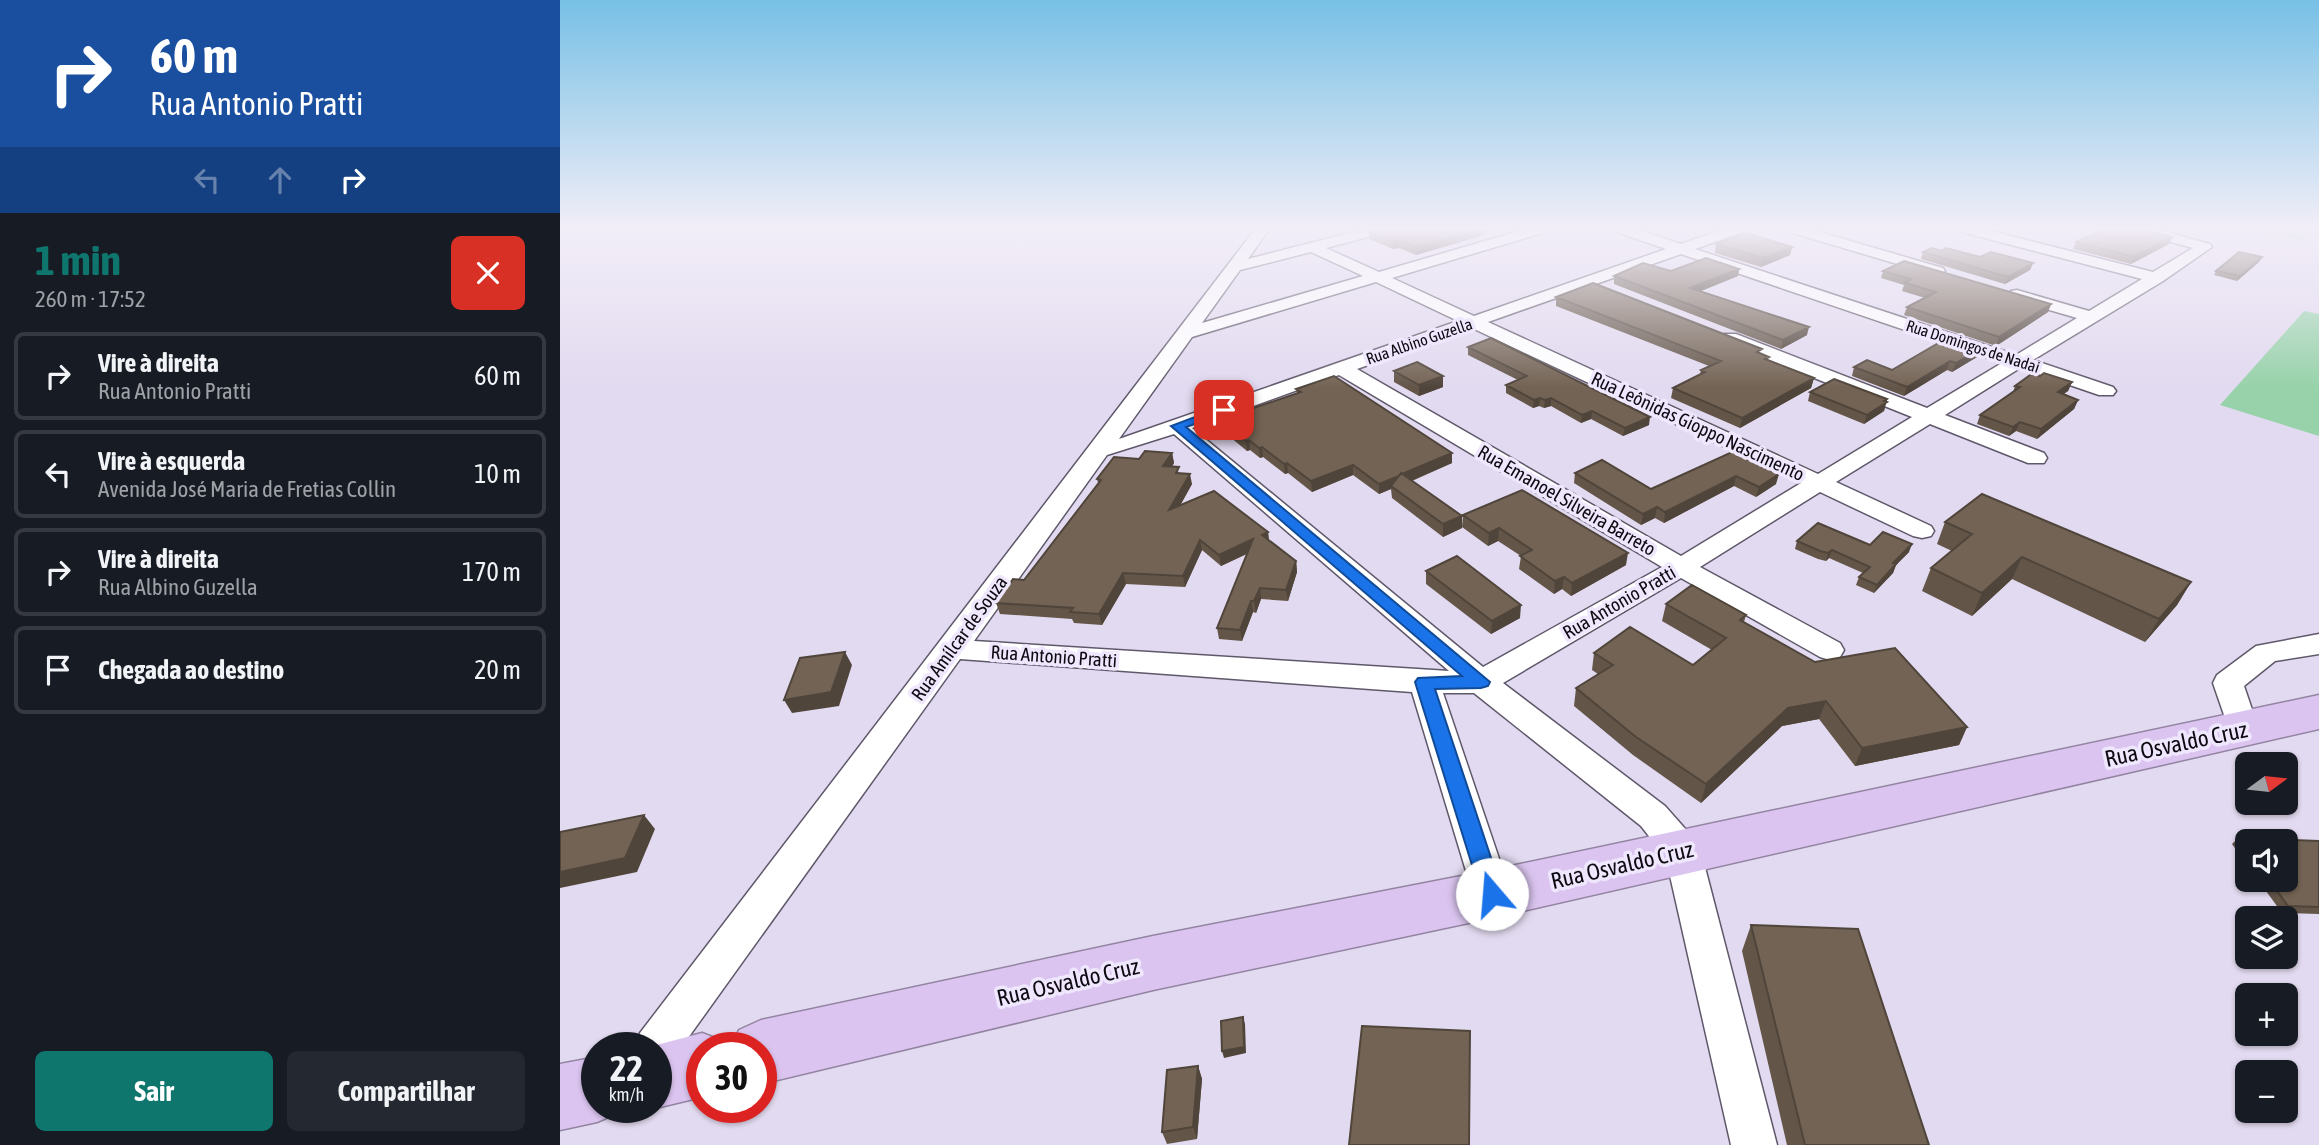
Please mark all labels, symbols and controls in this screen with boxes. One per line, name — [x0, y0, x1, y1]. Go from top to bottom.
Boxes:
text: 60 m — [150, 27, 238, 83]
icon: right — [35, 28, 126, 119]
text: Rua Antonio Pratti — [150, 85, 363, 122]
icon: left — [188, 161, 226, 199]
icon: ahead — [261, 161, 299, 199]
icon: right — [334, 161, 372, 199]
text: 1 min — [35, 236, 121, 284]
button: close — [451, 236, 525, 310]
text: 260 m · 17:52 — [35, 286, 146, 312]
street label: Rua Albino Guzella — [1364, 314, 1474, 368]
street label: Rua Domingos de Nadai — [1904, 316, 2042, 377]
text: Vire à direita — [98, 348, 219, 378]
icon: right — [39, 357, 77, 395]
text: 60 m — [474, 361, 521, 391]
street label: Rua Leônidas Gioppo Nascimento — [1588, 367, 1808, 485]
text: Rua Antonio Pratti — [98, 378, 251, 404]
pin — [1194, 380, 1254, 440]
icon: arrive — [1205, 391, 1243, 429]
street label: Rua Emanoel Silveira Barreto — [1474, 440, 1660, 560]
text: Vire à esquerda — [98, 446, 245, 476]
icon: left — [39, 455, 77, 493]
text: 10 m — [474, 459, 521, 489]
text: Avenida José Maria de Fretias Collin — [98, 476, 396, 502]
text: Vire à direita — [98, 544, 219, 574]
icon: right — [39, 553, 77, 591]
text: 170 m — [462, 557, 521, 587]
street label: Rua Antonio Pratti — [1559, 561, 1679, 643]
street label: Rua Amílcar de Souza — [906, 572, 1012, 704]
text: Rua Albino Guzella — [98, 574, 258, 600]
street label: Rua Antonio Pratti — [990, 641, 1118, 671]
icon: arrive — [39, 651, 77, 689]
text: Chegada ao destino — [98, 655, 284, 685]
text: 20 m — [474, 655, 521, 685]
street label: Rua Osvaldo Cruz — [2102, 716, 2250, 772]
north arrow — [2235, 752, 2298, 816]
map controls — [2235, 752, 2298, 1123]
button: sound — [2235, 829, 2298, 892]
street label: Rua Osvaldo Cruz — [1548, 836, 1696, 894]
position arrow — [1455, 857, 1529, 931]
button: layers — [2235, 906, 2298, 969]
street label: Rua Osvaldo Cruz — [994, 953, 1142, 1011]
button: + — [2235, 983, 2298, 1046]
speed limit sign: 30 — [686, 1032, 777, 1123]
text: 22 — [610, 1048, 643, 1088]
button: Sair — [35, 1051, 273, 1131]
button: Compartilhar — [287, 1051, 525, 1131]
button: − — [2235, 1060, 2298, 1123]
text: km/h — [609, 1084, 644, 1105]

